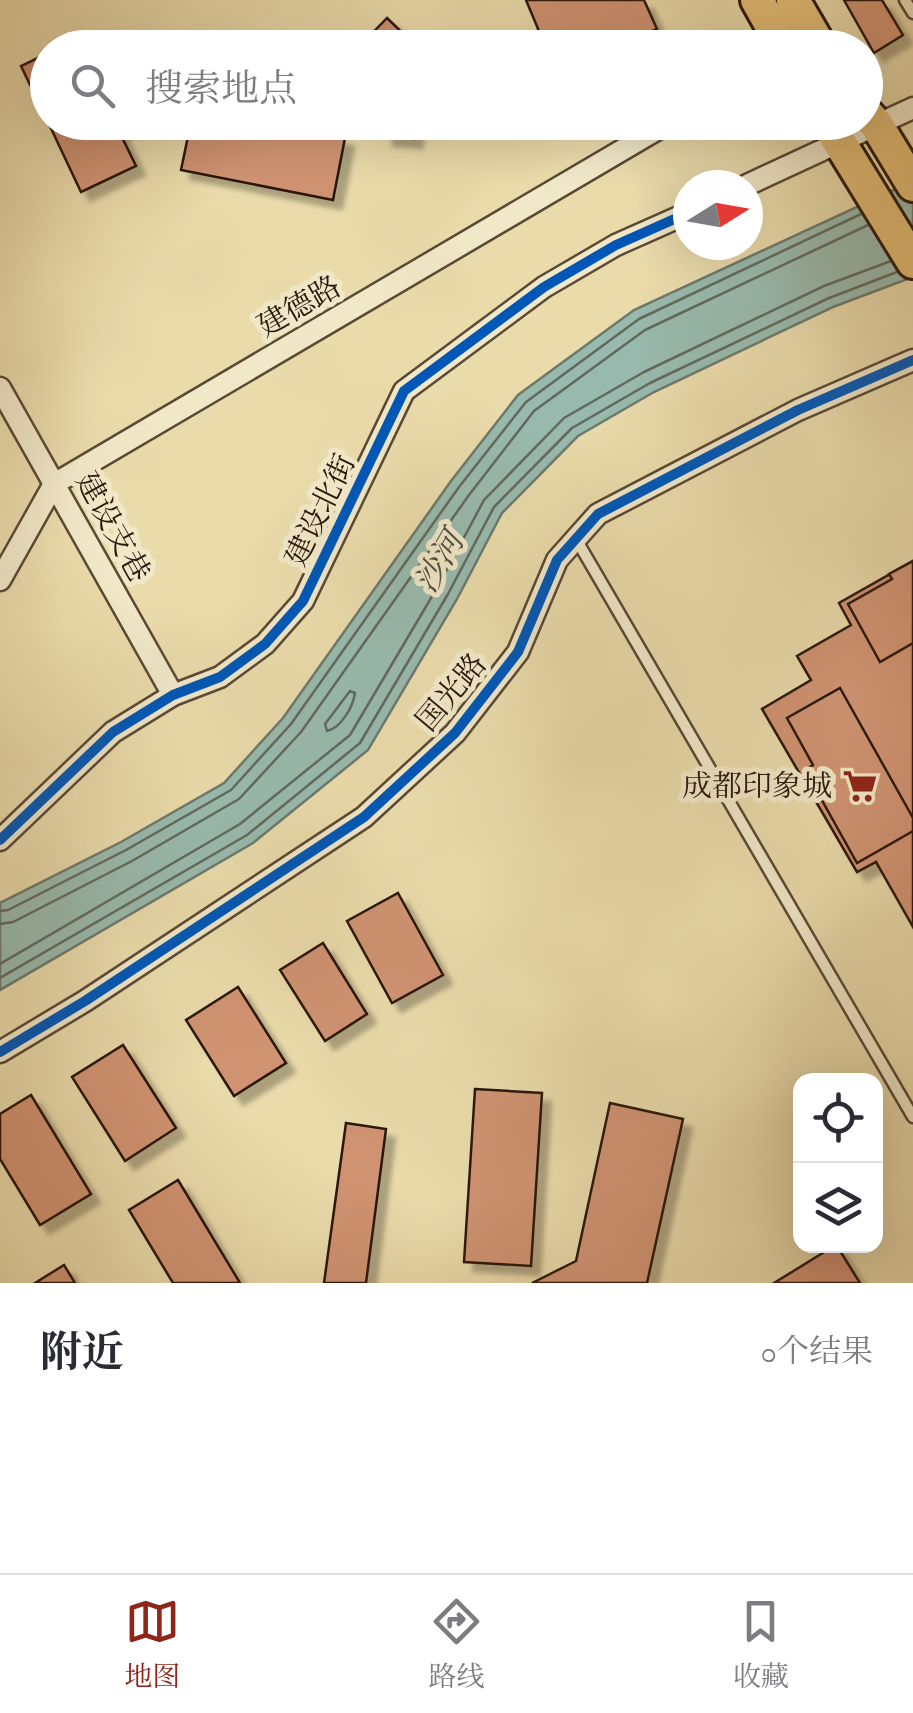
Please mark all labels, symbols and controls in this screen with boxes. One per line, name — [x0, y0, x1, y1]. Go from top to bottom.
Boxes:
search box — [30, 30, 883, 140]
icon: search — [65, 58, 120, 113]
text: 搜索地点 — [145, 65, 297, 113]
north arrow — [673, 170, 763, 260]
street label: 建德路 — [251, 268, 347, 345]
street label: 建设北街 — [278, 448, 363, 572]
street label: 建设支巷 — [67, 466, 158, 589]
water label: 沙河 — [407, 520, 476, 600]
street label: 国光路 — [408, 646, 494, 739]
supermarket icon: 成都印象城 — [841, 767, 879, 805]
place label: 成都印象城 — [682, 768, 832, 805]
map controls — [793, 1073, 883, 1253]
button: locate — [793, 1073, 883, 1163]
button: layers — [793, 1163, 883, 1253]
text: 附近 — [40, 1327, 124, 1379]
text: 0个结果 — [761, 1332, 873, 1372]
tab: 地图 — [124, 1594, 180, 1695]
tab: 路线 — [428, 1594, 485, 1695]
tab: 收藏 — [733, 1594, 789, 1695]

